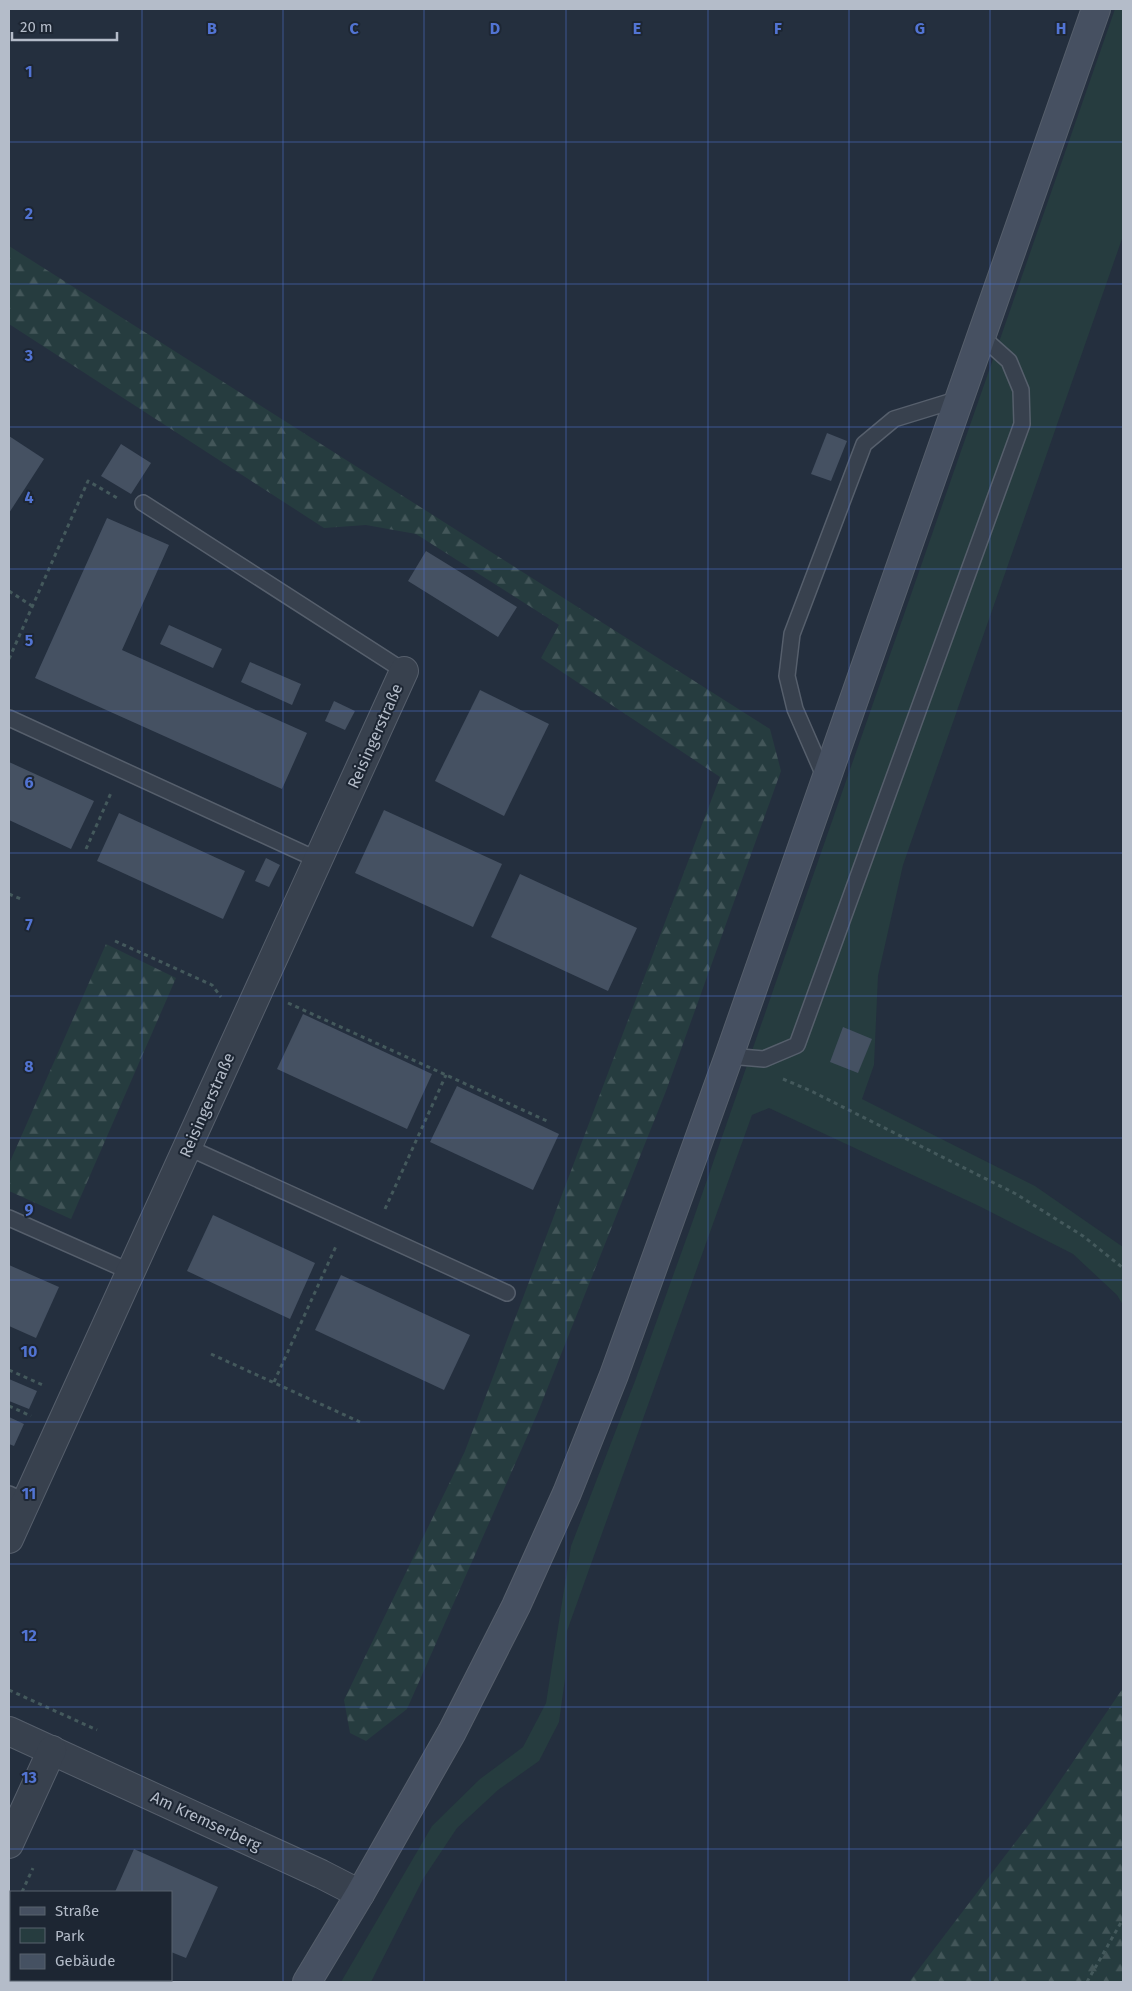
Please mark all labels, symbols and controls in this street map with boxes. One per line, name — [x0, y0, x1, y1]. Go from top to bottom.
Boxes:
scale bar — [12, 10, 118, 42]
text: 20 m — [20, 18, 53, 36]
text: B — [207, 19, 217, 38]
text: C — [349, 19, 359, 38]
text: D — [490, 19, 500, 38]
text: E — [633, 19, 641, 38]
text: F — [774, 19, 782, 38]
text: G — [915, 19, 925, 38]
text: H — [1056, 19, 1066, 38]
text: 1 — [25, 62, 33, 81]
text: 2 — [25, 204, 33, 223]
text: 3 — [24, 346, 33, 365]
text: 4 — [24, 488, 34, 507]
text: 5 — [25, 631, 34, 650]
street label: Reisingerstraße — [343, 681, 407, 791]
text: 6 — [24, 773, 34, 792]
text: 7 — [25, 915, 33, 934]
street label: Reisingerstraße — [175, 1050, 239, 1160]
text: 8 — [24, 1057, 34, 1076]
text: 9 — [25, 1200, 34, 1219]
text: 10 — [21, 1342, 37, 1361]
text: 11 — [22, 1484, 36, 1503]
text: 12 — [21, 1626, 37, 1645]
text: 13 — [21, 1768, 37, 1787]
street label: Am Kremserberg — [148, 1787, 265, 1855]
legend — [10, 1891, 172, 1981]
text: Straße — [55, 1902, 99, 1920]
text: Park — [55, 1927, 85, 1945]
text: Gebäude — [55, 1952, 115, 1970]

